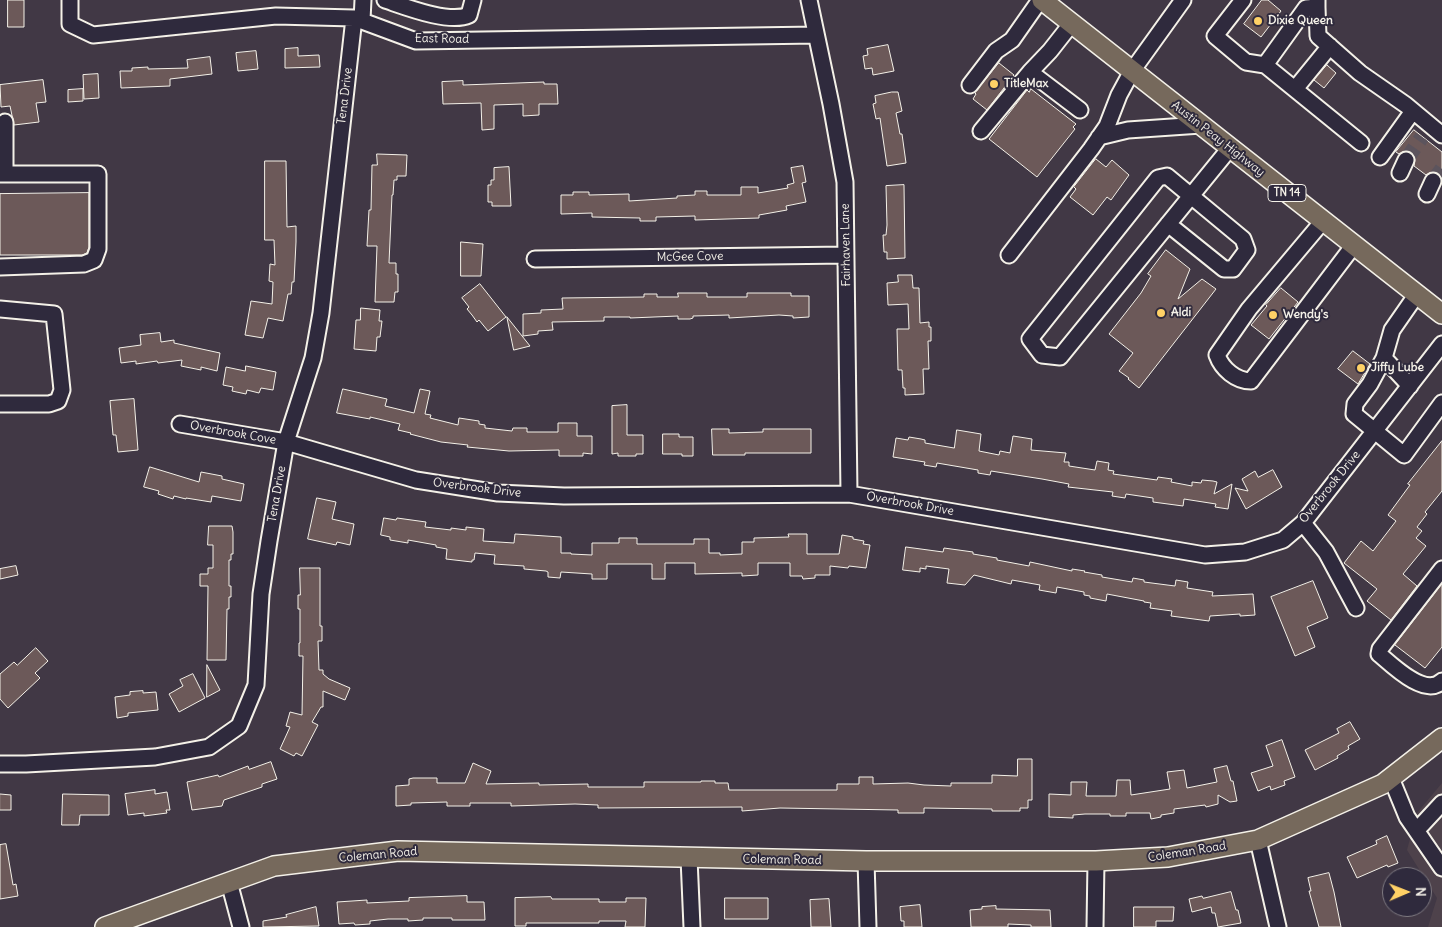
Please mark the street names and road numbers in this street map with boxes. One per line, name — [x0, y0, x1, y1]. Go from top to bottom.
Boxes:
street label: East Road — [415, 31, 469, 47]
street label: Tena Drive — [334, 67, 356, 125]
street label: Austin Peay Highway — [1169, 98, 1267, 180]
road number: TN 14 — [1268, 184, 1306, 202]
street label: Fairhaven Lane — [838, 203, 854, 287]
street label: McGee Cove — [656, 249, 724, 265]
street label: Overbrook Cove — [189, 418, 277, 448]
street label: Overbrook Drive — [1296, 448, 1364, 526]
street label: Tena Drive — [265, 465, 289, 523]
street label: Overbrook Drive — [432, 475, 522, 501]
street label: Overbrook Drive — [865, 489, 955, 519]
street label: Coleman Road — [1147, 839, 1227, 865]
street label: Coleman Road — [338, 844, 418, 866]
street label: Coleman Road — [742, 852, 822, 868]

